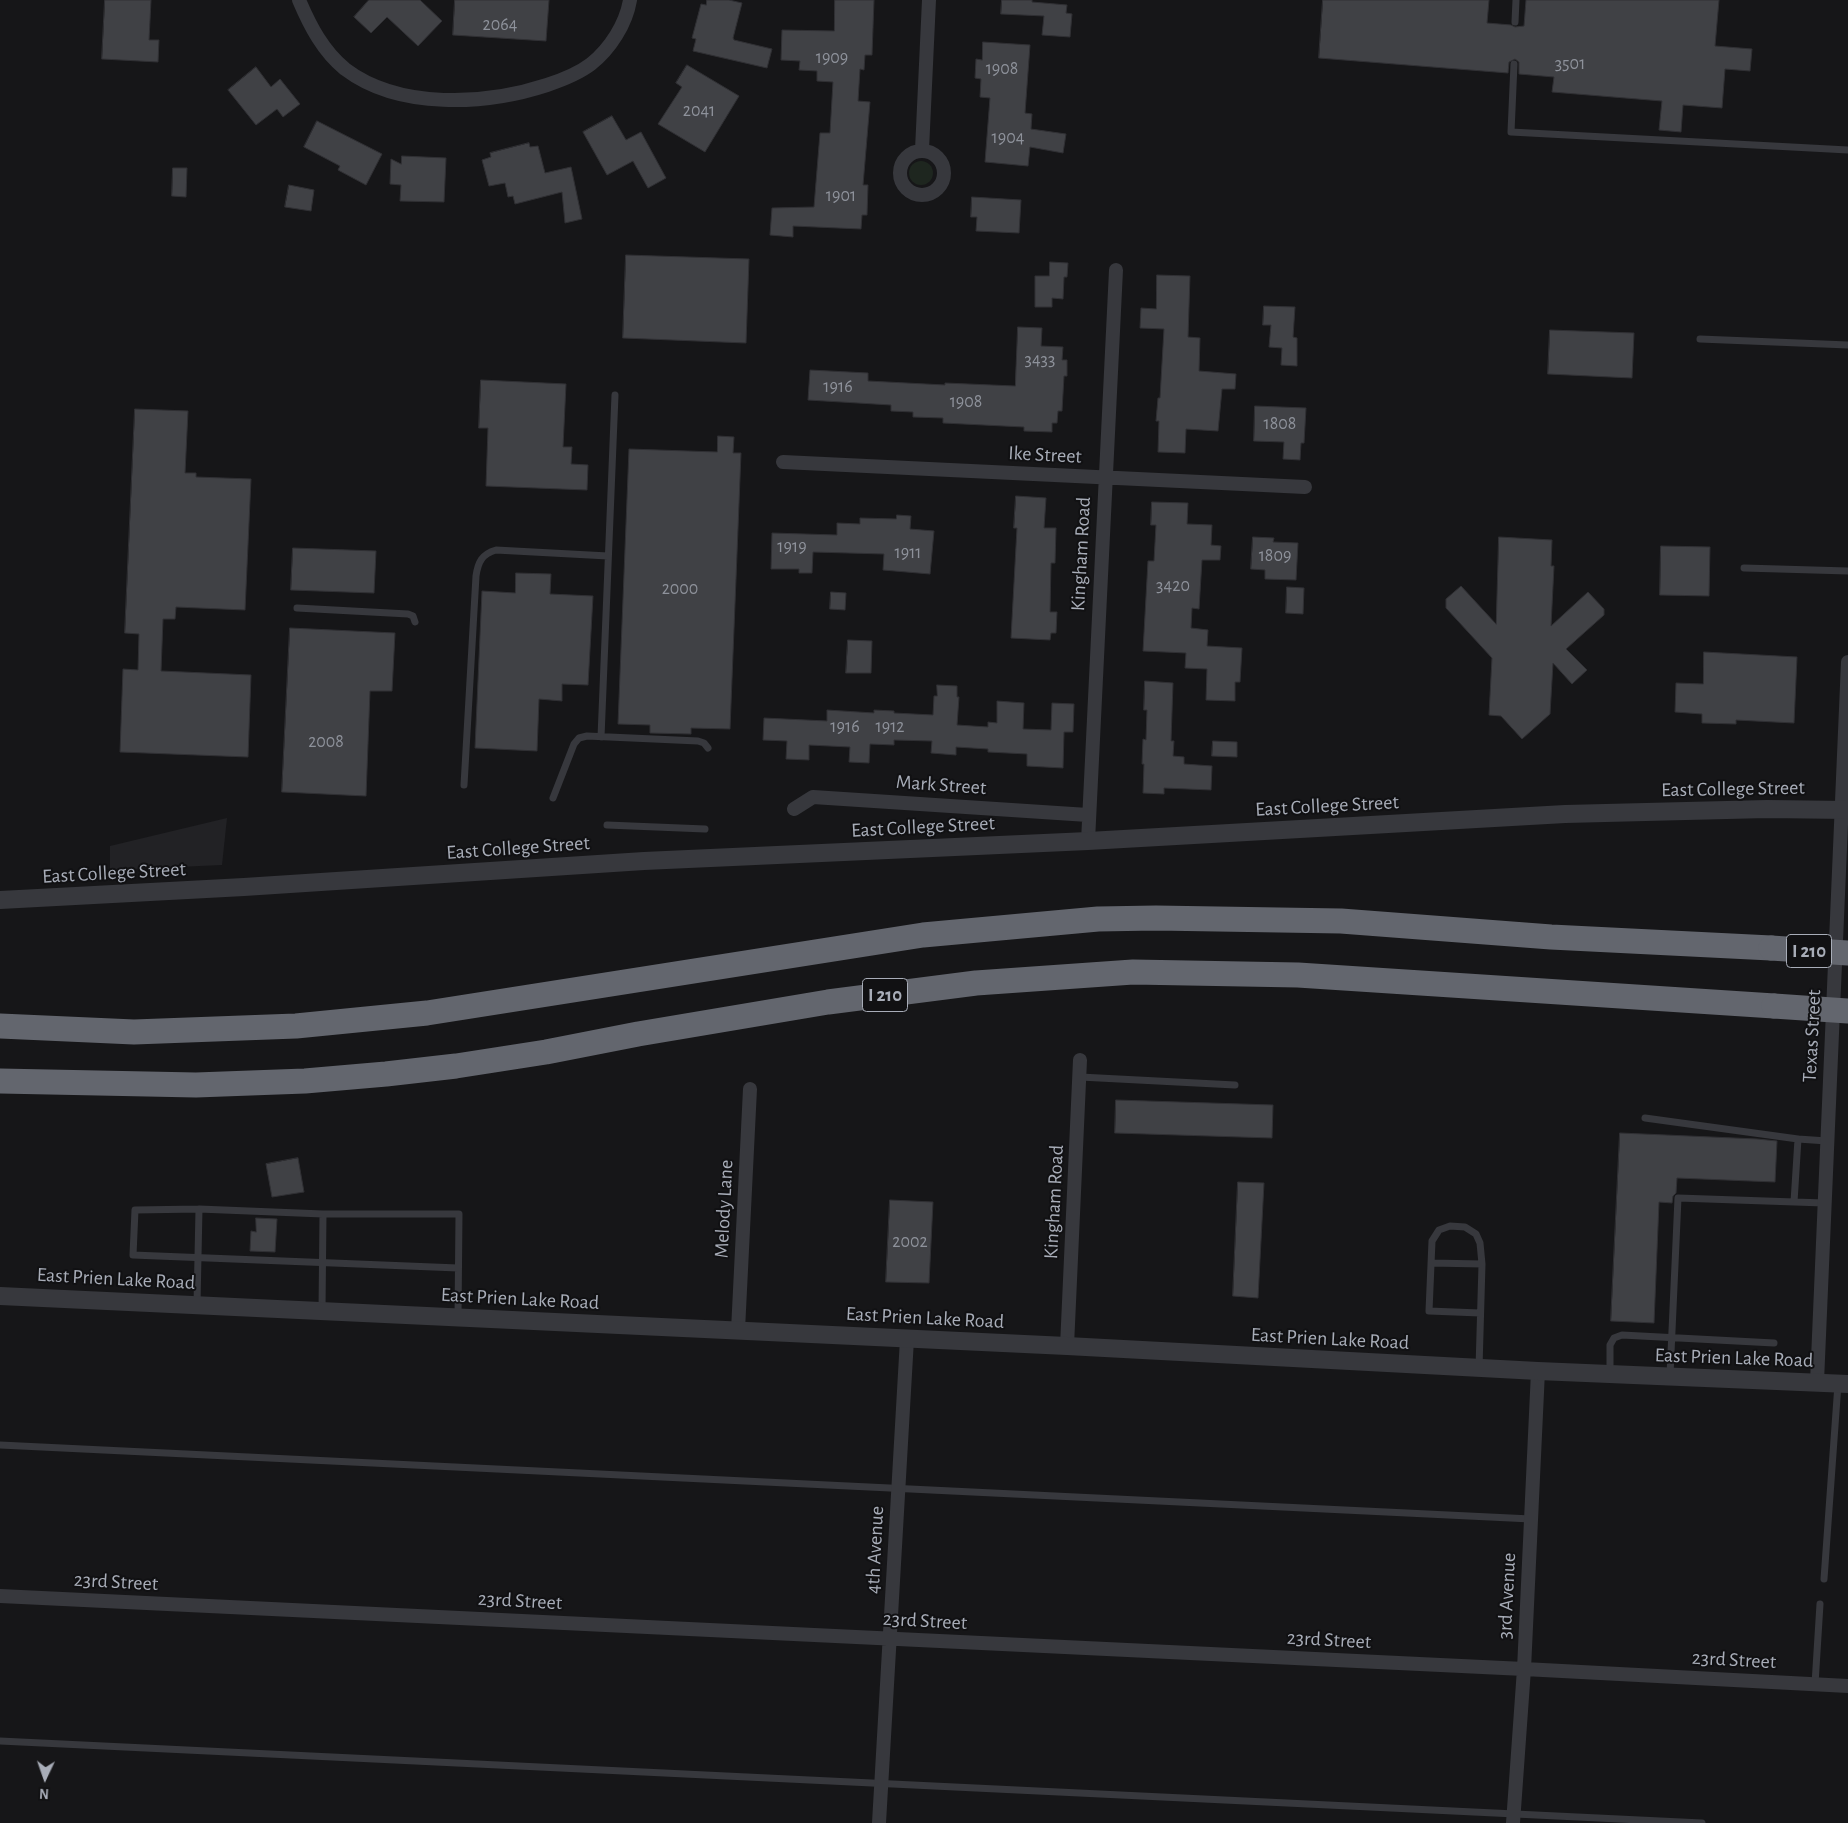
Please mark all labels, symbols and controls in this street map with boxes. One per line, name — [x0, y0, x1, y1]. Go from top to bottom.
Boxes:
house number: 2064 — [483, 14, 517, 36]
house number: 1909 — [816, 47, 848, 69]
house number: 3501 — [1555, 53, 1585, 75]
house number: 1908 — [986, 58, 1018, 80]
house number: 2041 — [683, 100, 715, 122]
house number: 1904 — [992, 127, 1024, 149]
house number: 1901 — [826, 185, 856, 207]
house number: 3433 — [1025, 349, 1055, 371]
house number: 1916 — [823, 376, 853, 398]
house number: 1908 — [950, 391, 982, 413]
house number: 1808 — [1264, 413, 1296, 435]
street label: Ike Street — [1008, 441, 1082, 469]
street label: Kingham Road — [1066, 496, 1096, 612]
house number: 1919 — [777, 536, 807, 558]
house number: 1911 — [894, 542, 922, 564]
house number: 1809 — [1259, 545, 1291, 567]
house number: 3420 — [1156, 575, 1190, 597]
house number: 2000 — [662, 578, 698, 600]
house number: 1916 — [830, 716, 860, 738]
house number: 1912 — [875, 716, 905, 738]
house number: 2008 — [308, 731, 344, 753]
street label: Mark Street — [895, 770, 987, 800]
street label: East College Street — [1661, 776, 1805, 802]
street label: East College Street — [1255, 790, 1399, 822]
street label: East College Street — [851, 811, 995, 843]
street label: East College Street — [446, 831, 590, 865]
street label: East College Street — [42, 857, 186, 889]
road number: I 210 — [1786, 934, 1832, 968]
road number: I 210 — [862, 978, 908, 1012]
street label: Texas Street — [1798, 989, 1826, 1083]
street label: Kingham Road — [1039, 1144, 1069, 1260]
street label: Melody Lane — [709, 1159, 739, 1259]
house number: 2002 — [892, 1231, 928, 1253]
street label: East Prien Lake Road — [36, 1263, 196, 1295]
street label: East Prien Lake Road — [440, 1283, 600, 1315]
street label: East Prien Lake Road — [845, 1302, 1005, 1334]
street label: East Prien Lake Road — [1250, 1323, 1410, 1355]
street label: East Prien Lake Road — [1654, 1343, 1814, 1373]
street label: 4th Avenue — [861, 1505, 889, 1595]
street label: 3rd Avenue — [1493, 1552, 1521, 1640]
street label: 23rd Street — [73, 1568, 159, 1596]
street label: 23rd Street — [477, 1587, 563, 1615]
street label: 23rd Street — [882, 1607, 968, 1635]
street label: 23rd Street — [1286, 1626, 1372, 1654]
street label: 23rd Street — [1691, 1646, 1777, 1674]
north arrow — [20, 1753, 70, 1803]
text: N — [39, 1786, 49, 1800]

